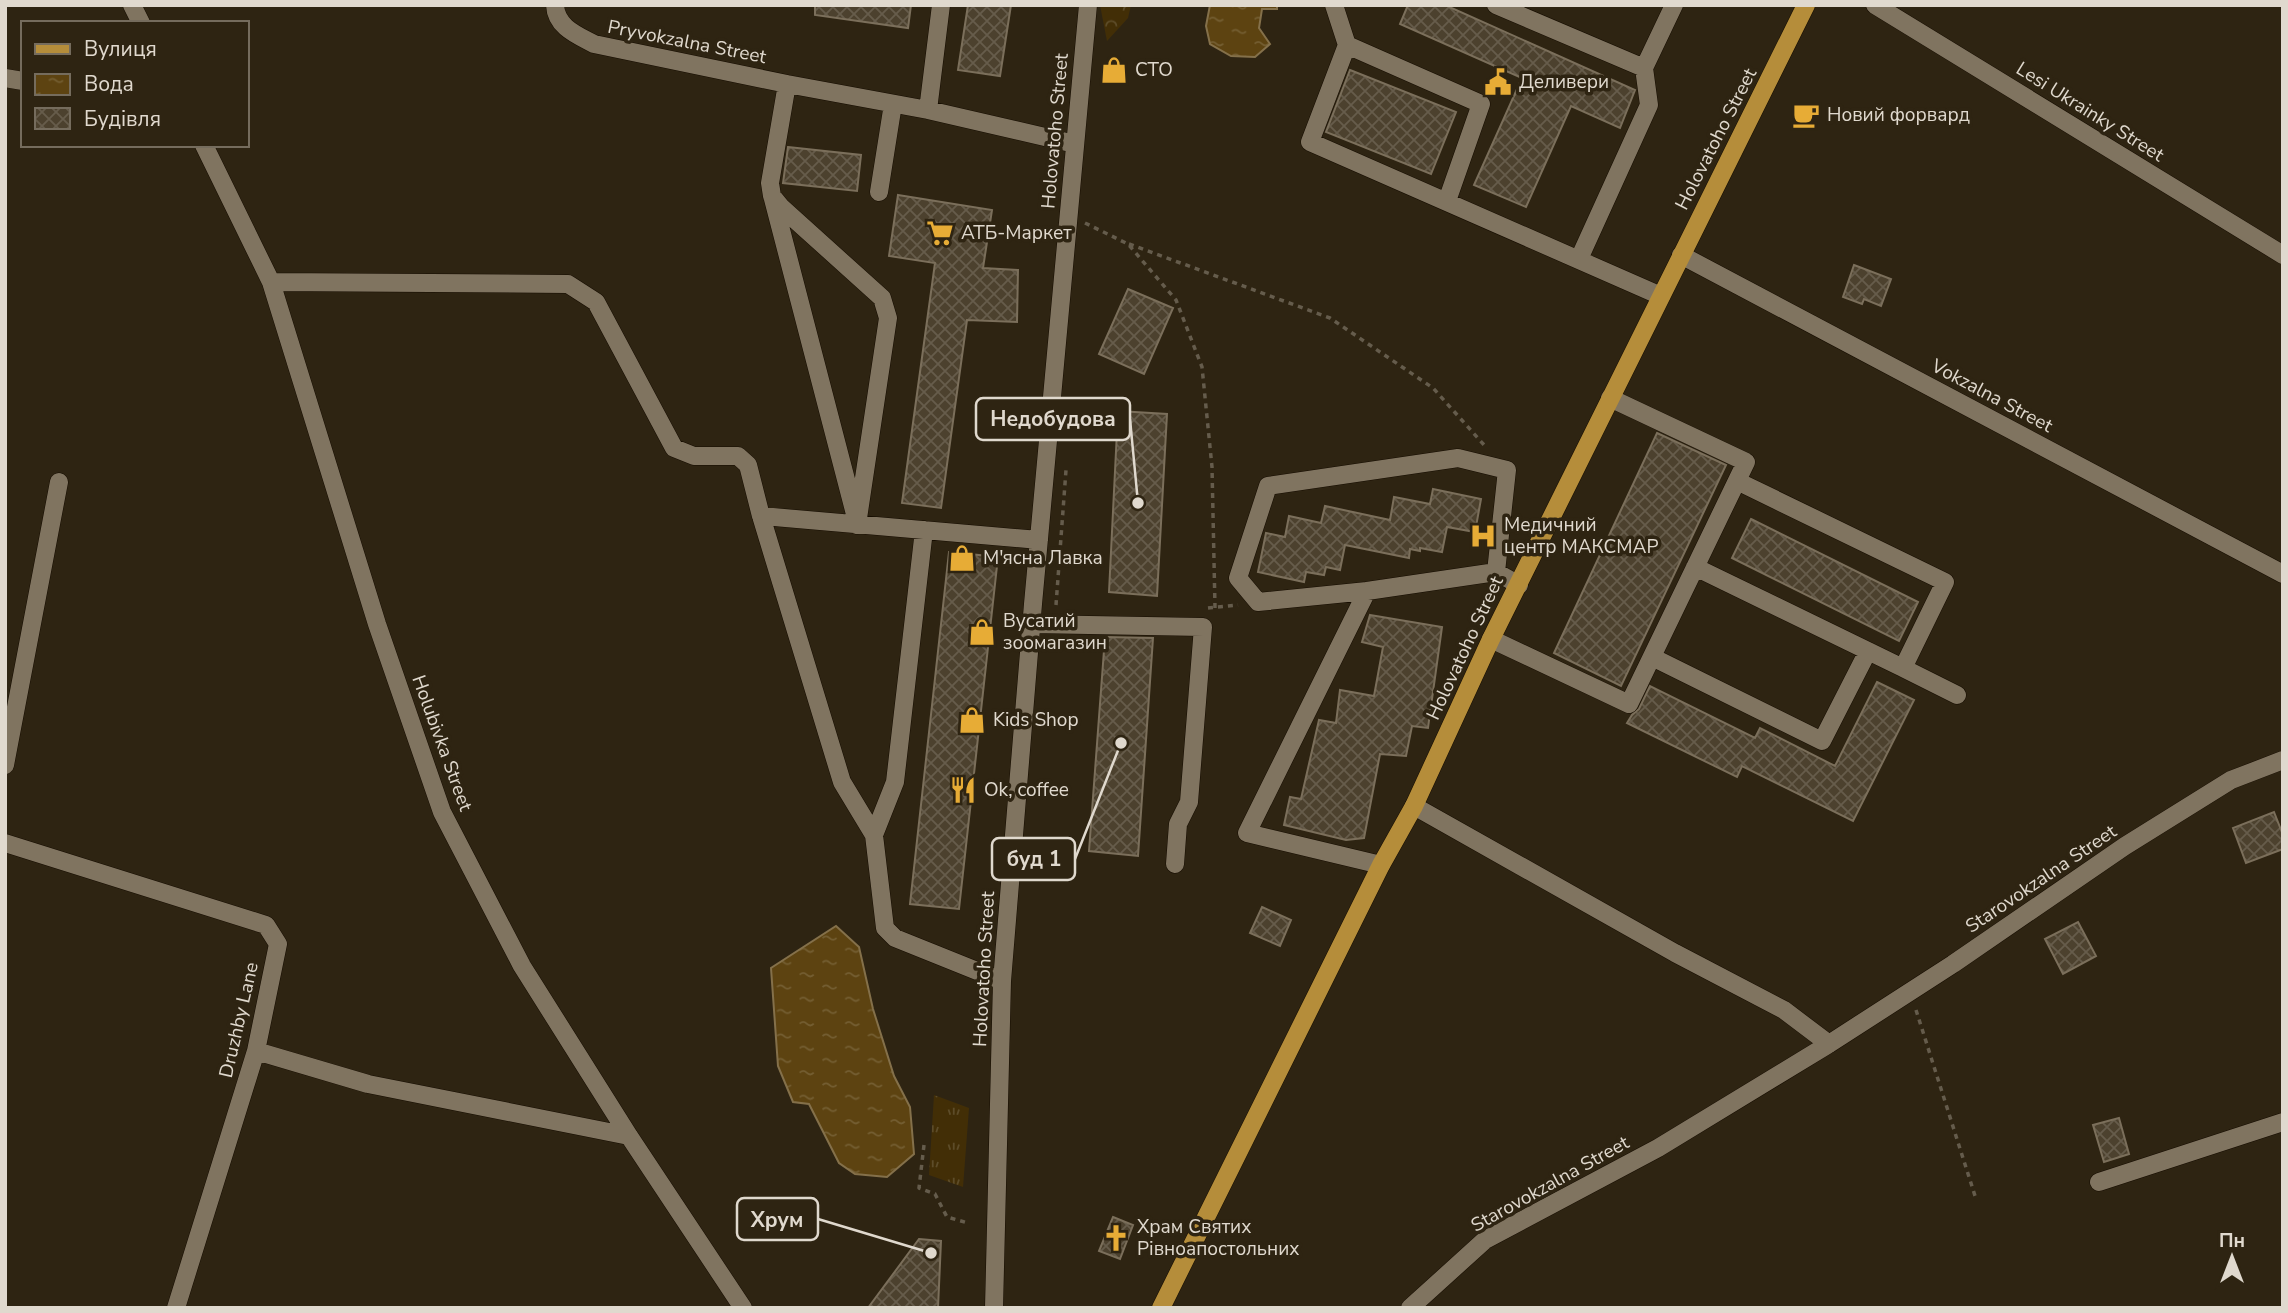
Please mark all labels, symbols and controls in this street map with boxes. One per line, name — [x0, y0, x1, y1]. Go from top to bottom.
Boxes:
street label: Pryvokzalna Street — [606, 14, 769, 70]
legend — [21, 21, 248, 147]
text: Вулиця — [84, 35, 157, 63]
street label: Holovatoho Street — [1035, 52, 1075, 210]
shop icon: СТО — [1099, 55, 1129, 85]
street label: Lesi Ukrainky Street — [2011, 56, 2169, 168]
place label: СТО — [1135, 57, 1173, 83]
street label: Holovatoho Street — [1669, 63, 1763, 214]
public building icon: Деливери — [1483, 67, 1513, 97]
place label: Деливери — [1519, 69, 1609, 95]
text: Вода — [84, 70, 134, 98]
cafe icon: Новий форвард — [1791, 100, 1821, 130]
place label: Новий форвард — [1827, 102, 1970, 128]
text: Будівля — [84, 105, 161, 133]
supermarket icon: АТБ-Маркет — [925, 218, 955, 248]
place label: АТБ-Маркет — [961, 220, 1072, 246]
street label: Vokzalna Street — [1926, 353, 2058, 439]
callout: Недобудова — [976, 398, 1130, 440]
text: Недобудова — [990, 405, 1116, 433]
place label: Медичний центр МАКСМАР — [1504, 512, 1658, 560]
hospital icon: Медичний центр МАКСМАР — [1468, 521, 1498, 551]
shop icon: М'ясна Лавка — [947, 543, 977, 573]
place label: М'ясна Лавка — [983, 545, 1103, 571]
street label: Holovatoho Street — [1420, 572, 1510, 724]
place label: Вусатий зоомагазин — [1003, 608, 1107, 656]
shop icon: Вусатий зоомагазин — [967, 617, 997, 647]
street label: Holubivka Street — [405, 671, 479, 815]
shop icon: Kids Shop — [957, 705, 987, 735]
place label: Kids Shop — [993, 707, 1079, 733]
restaurant icon: Ok, coffee — [948, 775, 978, 805]
place label: Ok, coffee — [984, 777, 1069, 803]
street label: Starovokzalna Street — [1960, 819, 2122, 939]
callout: буд 1 — [992, 838, 1075, 880]
text: буд 1 — [1007, 845, 1061, 873]
street label: Holovatoho Street — [967, 890, 1001, 1047]
street label: Druzhby Lane — [213, 960, 265, 1080]
street label: Starovokzalna Street — [1466, 1130, 1634, 1238]
callout: Хрум — [737, 1198, 818, 1240]
text: Хрум — [750, 1206, 803, 1234]
place label: Храм Святих Рівноапостольних — [1137, 1214, 1300, 1262]
north arrow — [2197, 1222, 2267, 1292]
church icon: Храм Святих Рівноапостольних — [1101, 1223, 1131, 1253]
text: Пн — [2219, 1228, 2245, 1254]

